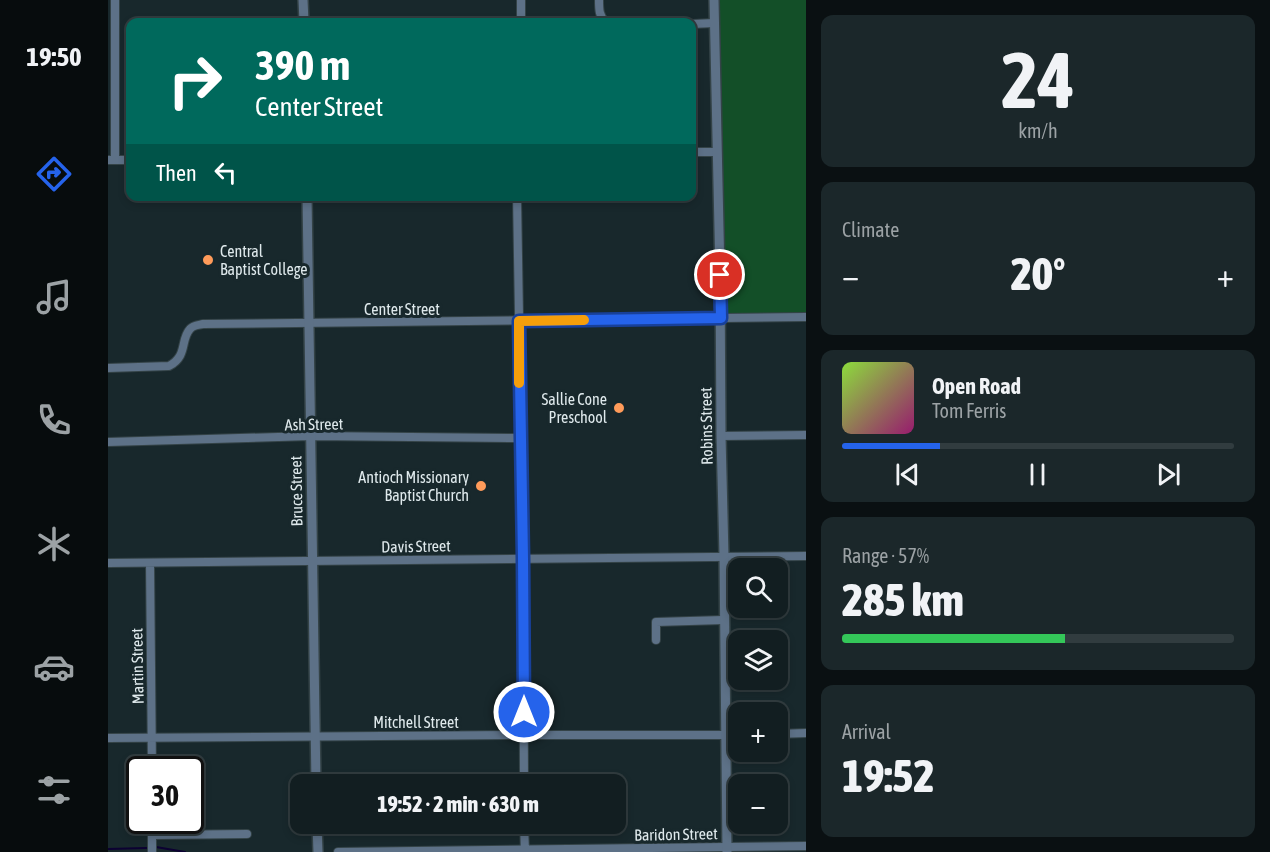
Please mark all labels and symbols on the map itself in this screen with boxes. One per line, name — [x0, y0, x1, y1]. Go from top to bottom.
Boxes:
place label: Central Baptist College — [220, 242, 307, 279]
pin — [694, 249, 745, 300]
marker: Central Baptist College — [201, 253, 215, 267]
street label: Center Street — [364, 300, 440, 318]
street label: Robins Street — [696, 387, 716, 465]
place label: Sallie Cone Preschool — [541, 390, 608, 426]
marker: Sallie Cone Preschool — [612, 401, 626, 415]
street label: Ash Street — [285, 414, 344, 434]
street label: Bruce Street — [286, 455, 306, 526]
place label: Antioch Missionary Baptist Church — [358, 468, 469, 505]
marker: Antioch Missionary Baptist Church — [474, 479, 488, 493]
street label: Davis Street — [381, 536, 451, 556]
street label: Martin Street — [127, 627, 147, 704]
position arrow — [492, 680, 556, 744]
street label: Mitchell Street — [373, 713, 459, 731]
speed limit sign: 30 — [126, 756, 204, 834]
street label: Baridon Street — [634, 824, 718, 844]

